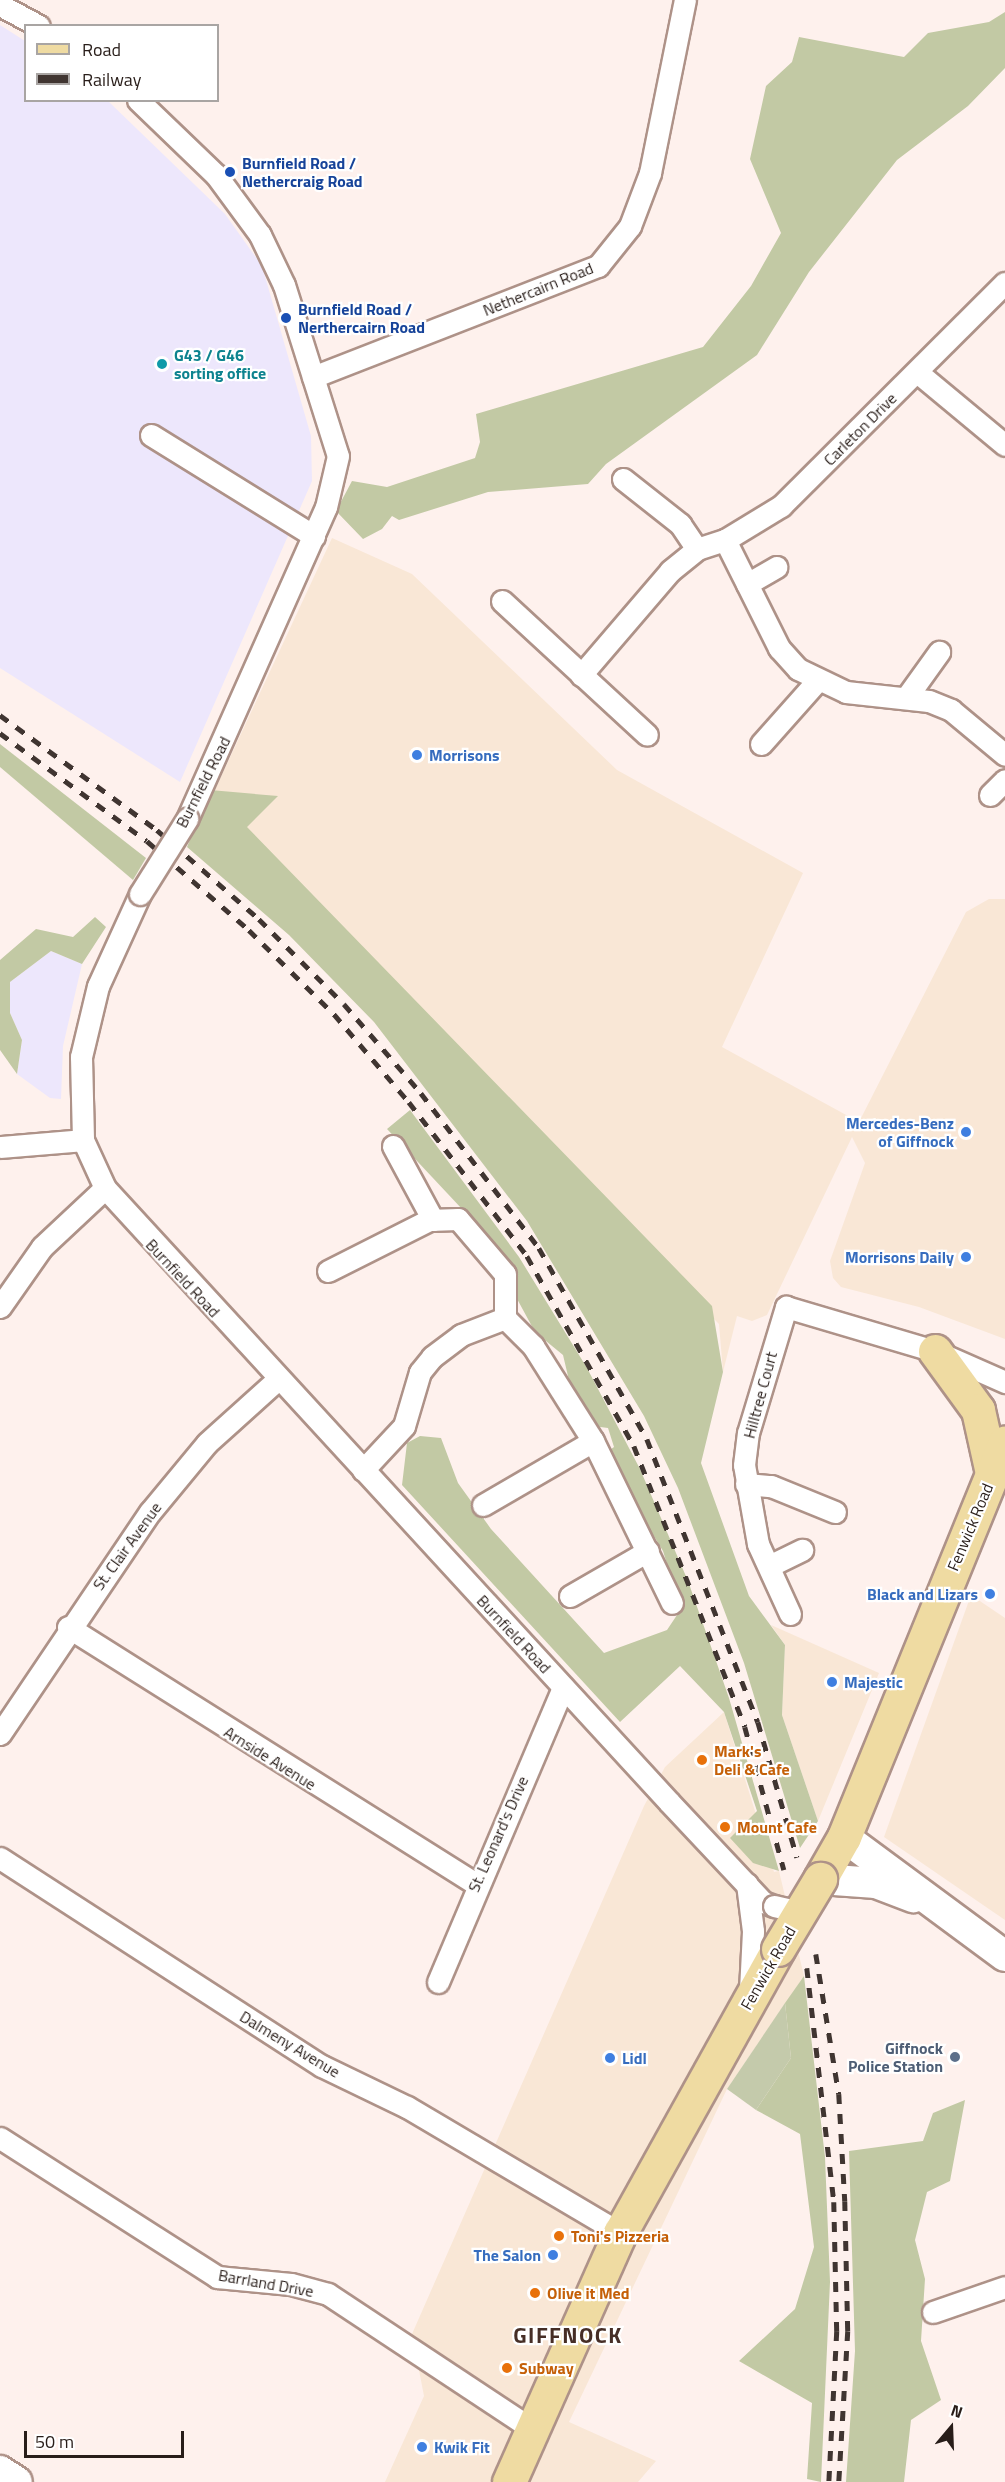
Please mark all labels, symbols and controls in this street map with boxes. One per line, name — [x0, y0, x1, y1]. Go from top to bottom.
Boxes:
legend — [24, 24, 219, 102]
text: Road — [82, 36, 121, 63]
text: Railway — [82, 66, 141, 93]
place label: Burnfield Road / Nethercraig Road — [242, 153, 363, 191]
marker: Burnfield Road / Nethercraig Road — [223, 165, 237, 179]
street label: Nethercairn Road — [480, 258, 596, 320]
place label: Burnfield Road / Nerthercairn Road — [298, 299, 425, 337]
marker: Burnfield Road / Nerthercairn Road — [279, 311, 293, 325]
place label: G43 / G46 sorting office — [174, 345, 266, 383]
marker: G43 / G46 sorting office — [155, 357, 169, 371]
street label: Carleton Drive — [820, 389, 900, 469]
street label: Burnfield Road — [172, 733, 234, 831]
place label: Morrisons — [429, 745, 500, 765]
marker: Morrisons — [410, 748, 424, 762]
place label: Mercedes-Benz of Giffnock — [846, 1113, 954, 1151]
marker: Mercedes-Benz of Giffnock — [959, 1125, 973, 1139]
street label: Burnfield Road — [142, 1235, 224, 1321]
place label: Morrisons Daily — [845, 1247, 954, 1267]
marker: Morrisons Daily — [959, 1250, 973, 1264]
street label: Hilltree Court — [739, 1350, 781, 1440]
street label: Fenwick Road — [943, 1480, 997, 1574]
street label: St. Clair Avenue — [89, 1498, 165, 1594]
place label: Black and Lizars — [867, 1584, 978, 1604]
marker: Black and Lizars — [983, 1587, 997, 1601]
street label: Burnfield Road — [473, 1591, 555, 1677]
place label: Majestic — [844, 1672, 903, 1692]
marker: Majestic — [825, 1675, 839, 1689]
street label: Arnside Avenue — [221, 1722, 319, 1794]
place label: Mark's Deli & Cafe — [714, 1741, 790, 1779]
marker: Mark's Deli & Cafe — [695, 1753, 709, 1767]
street label: St. Leonard's Drive — [464, 1773, 532, 1895]
place label: Mount Cafe — [737, 1817, 817, 1837]
marker: Mount Cafe — [718, 1820, 732, 1834]
street label: Fenwick Road — [736, 1923, 800, 2013]
street label: Dalmeny Avenue — [237, 2007, 343, 2081]
place label: Giffnock Police Station — [848, 2038, 943, 2076]
place label: Lidl — [622, 2048, 647, 2068]
marker: Giffnock Police Station — [948, 2050, 962, 2064]
marker: Lidl — [603, 2051, 617, 2065]
place label: Toni's Pizzeria — [571, 2226, 669, 2246]
marker: Toni's Pizzeria — [552, 2229, 566, 2243]
place label: The Salon — [473, 2245, 541, 2265]
marker: The Salon — [546, 2248, 560, 2262]
street label: Barrland Drive — [217, 2265, 315, 2301]
place label: Olive it Med — [547, 2283, 629, 2303]
marker: Olive it Med — [528, 2286, 542, 2300]
district label: GIFFNOCK — [513, 2323, 623, 2349]
place label: Subway — [519, 2358, 574, 2378]
marker: Subway — [500, 2361, 514, 2375]
north arrow — [921, 2398, 981, 2458]
text: N — [948, 2398, 966, 2424]
scale bar — [27, 2419, 188, 2457]
text: 50 m — [35, 2428, 74, 2455]
place label: Kwik Fit — [434, 2437, 490, 2457]
marker: Kwik Fit — [415, 2440, 429, 2454]

